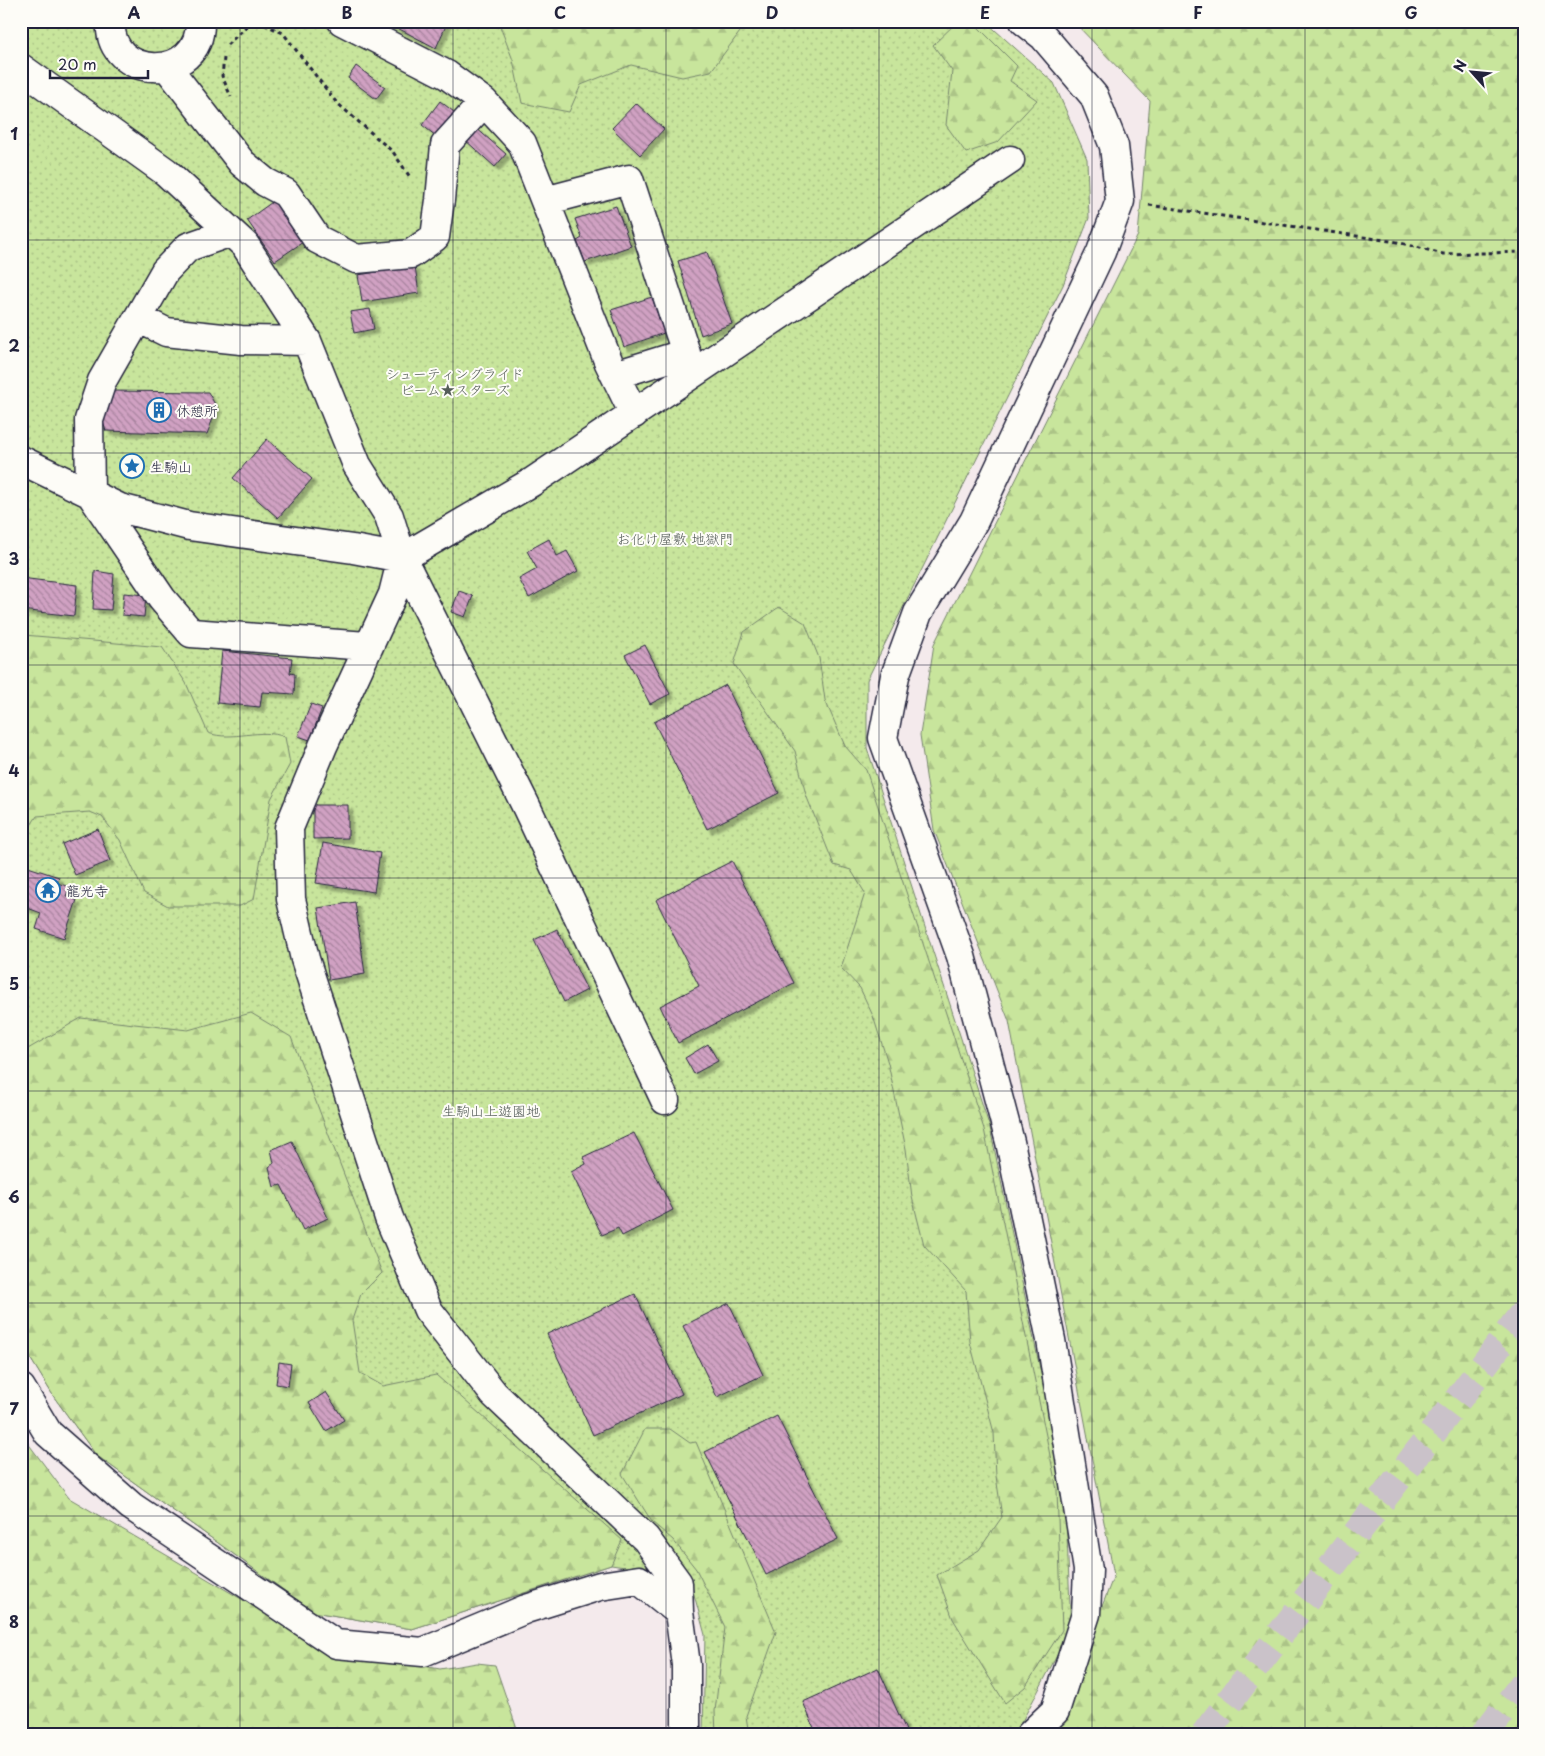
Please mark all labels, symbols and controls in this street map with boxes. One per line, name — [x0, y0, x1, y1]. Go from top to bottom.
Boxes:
text: A — [128, 0, 141, 24]
text: B — [342, 0, 353, 24]
text: C — [554, 0, 566, 24]
text: D — [766, 0, 778, 24]
text: E — [980, 0, 990, 24]
text: F — [1193, 0, 1203, 24]
text: G — [1404, 0, 1418, 24]
scale bar — [50, 48, 148, 80]
north arrow — [1448, 48, 1498, 98]
text: 20 m — [58, 52, 97, 75]
text: N — [1448, 56, 1472, 76]
text: 1 — [10, 121, 18, 145]
text: 2 — [8, 333, 20, 357]
park label: シューティングライド ビーム★スターズ — [386, 363, 524, 400]
building icon: 休憩所 — [146, 397, 172, 423]
place label: 休憩所 — [176, 400, 218, 421]
place icon: 生駒山 — [119, 453, 145, 479]
place label: 生駒山 — [150, 456, 192, 477]
park label: お化け屋敷 地獄門 — [617, 528, 733, 549]
text: 3 — [9, 546, 19, 570]
text: 4 — [9, 758, 20, 782]
temple icon: 龍光寺 — [35, 877, 61, 903]
place label: 龍光寺 — [66, 880, 108, 901]
text: 5 — [9, 971, 19, 995]
park label: 生駒山上遊園地 — [442, 1100, 540, 1121]
text: 6 — [8, 1184, 20, 1208]
text: 7 — [9, 1396, 19, 1420]
text: 8 — [9, 1609, 19, 1633]

